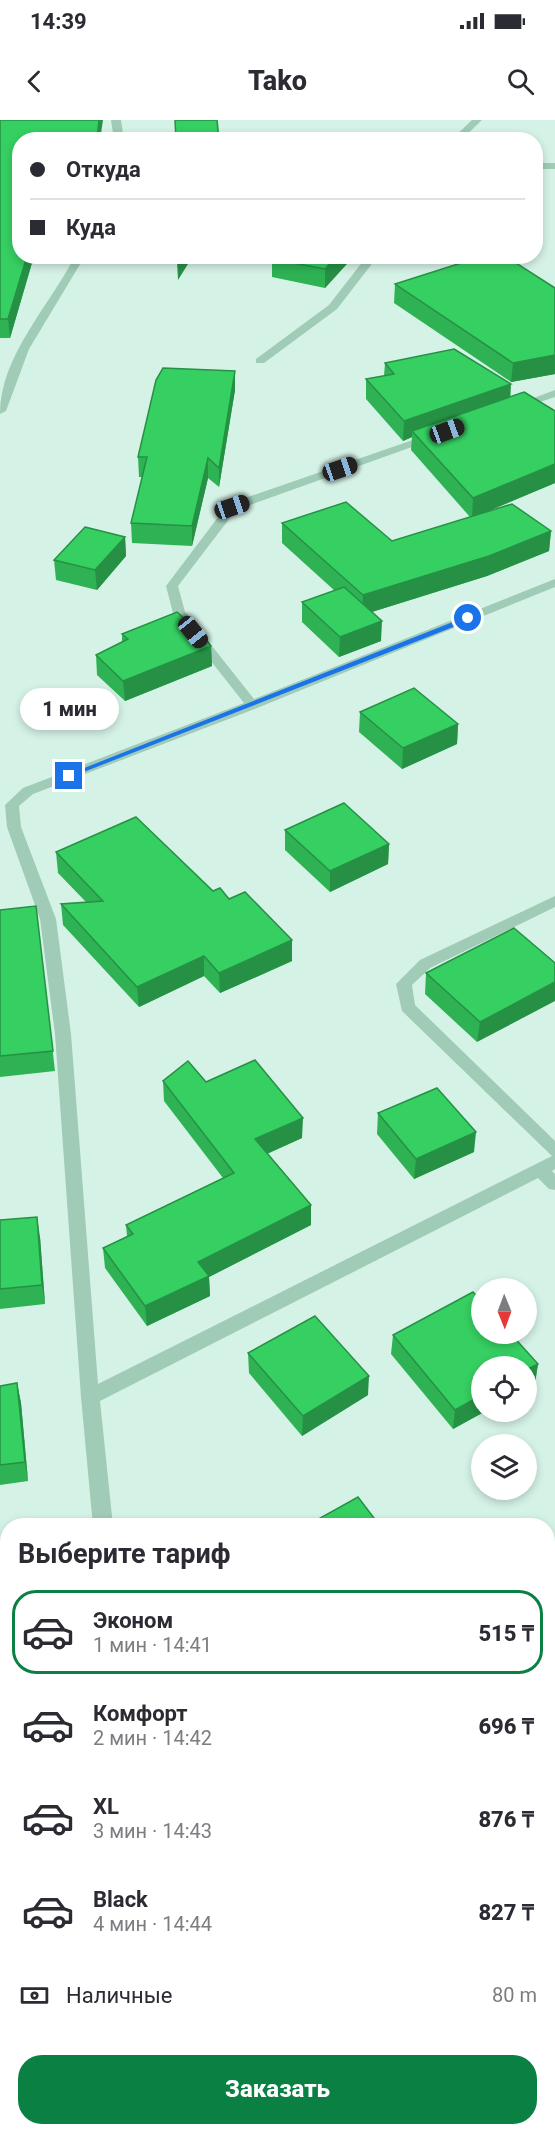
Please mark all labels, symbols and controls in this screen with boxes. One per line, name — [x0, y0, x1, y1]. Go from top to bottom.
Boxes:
text: 14:39 — [30, 9, 87, 34]
icon: back — [18, 65, 51, 98]
text: Tako — [248, 65, 307, 97]
icon: search — [504, 65, 537, 98]
text: Откуда — [66, 157, 141, 182]
text: Куда — [66, 215, 116, 240]
car — [427, 416, 467, 446]
car — [320, 455, 360, 483]
car — [212, 493, 252, 521]
route start — [454, 604, 481, 631]
car — [175, 612, 211, 652]
callout: 1 мин — [20, 689, 118, 731]
text: 1 мин — [42, 697, 97, 721]
route end — [55, 762, 82, 789]
north arrow — [471, 1278, 537, 1344]
map controls — [471, 1278, 537, 1500]
button: locate — [471, 1356, 537, 1422]
button: layers — [471, 1434, 537, 1500]
text: Выберите тариф — [18, 1538, 230, 1570]
icon: car — [21, 1605, 75, 1659]
text: Эконом — [93, 1608, 173, 1633]
text: 515 ₸ — [478, 1621, 534, 1646]
text: 1 мин · 14:41 — [93, 1633, 212, 1657]
icon: car — [21, 1698, 75, 1752]
text: Комфорт — [93, 1701, 188, 1726]
text: 696 ₸ — [478, 1714, 534, 1739]
text: 2 мин · 14:42 — [93, 1726, 212, 1750]
icon: car — [21, 1791, 75, 1845]
text: XL — [93, 1794, 119, 1819]
text: 876 ₸ — [478, 1807, 534, 1832]
text: 3 мин · 14:43 — [93, 1819, 212, 1843]
icon: car — [21, 1884, 75, 1938]
text: Black — [93, 1887, 148, 1912]
text: 827 ₸ — [478, 1900, 534, 1925]
text: 4 мин · 14:44 — [93, 1912, 212, 1936]
icon: cash — [18, 1979, 51, 2012]
text: Наличные — [66, 1983, 172, 2008]
text: 80 m — [492, 1983, 537, 2007]
button: Заказать — [18, 2055, 537, 2124]

